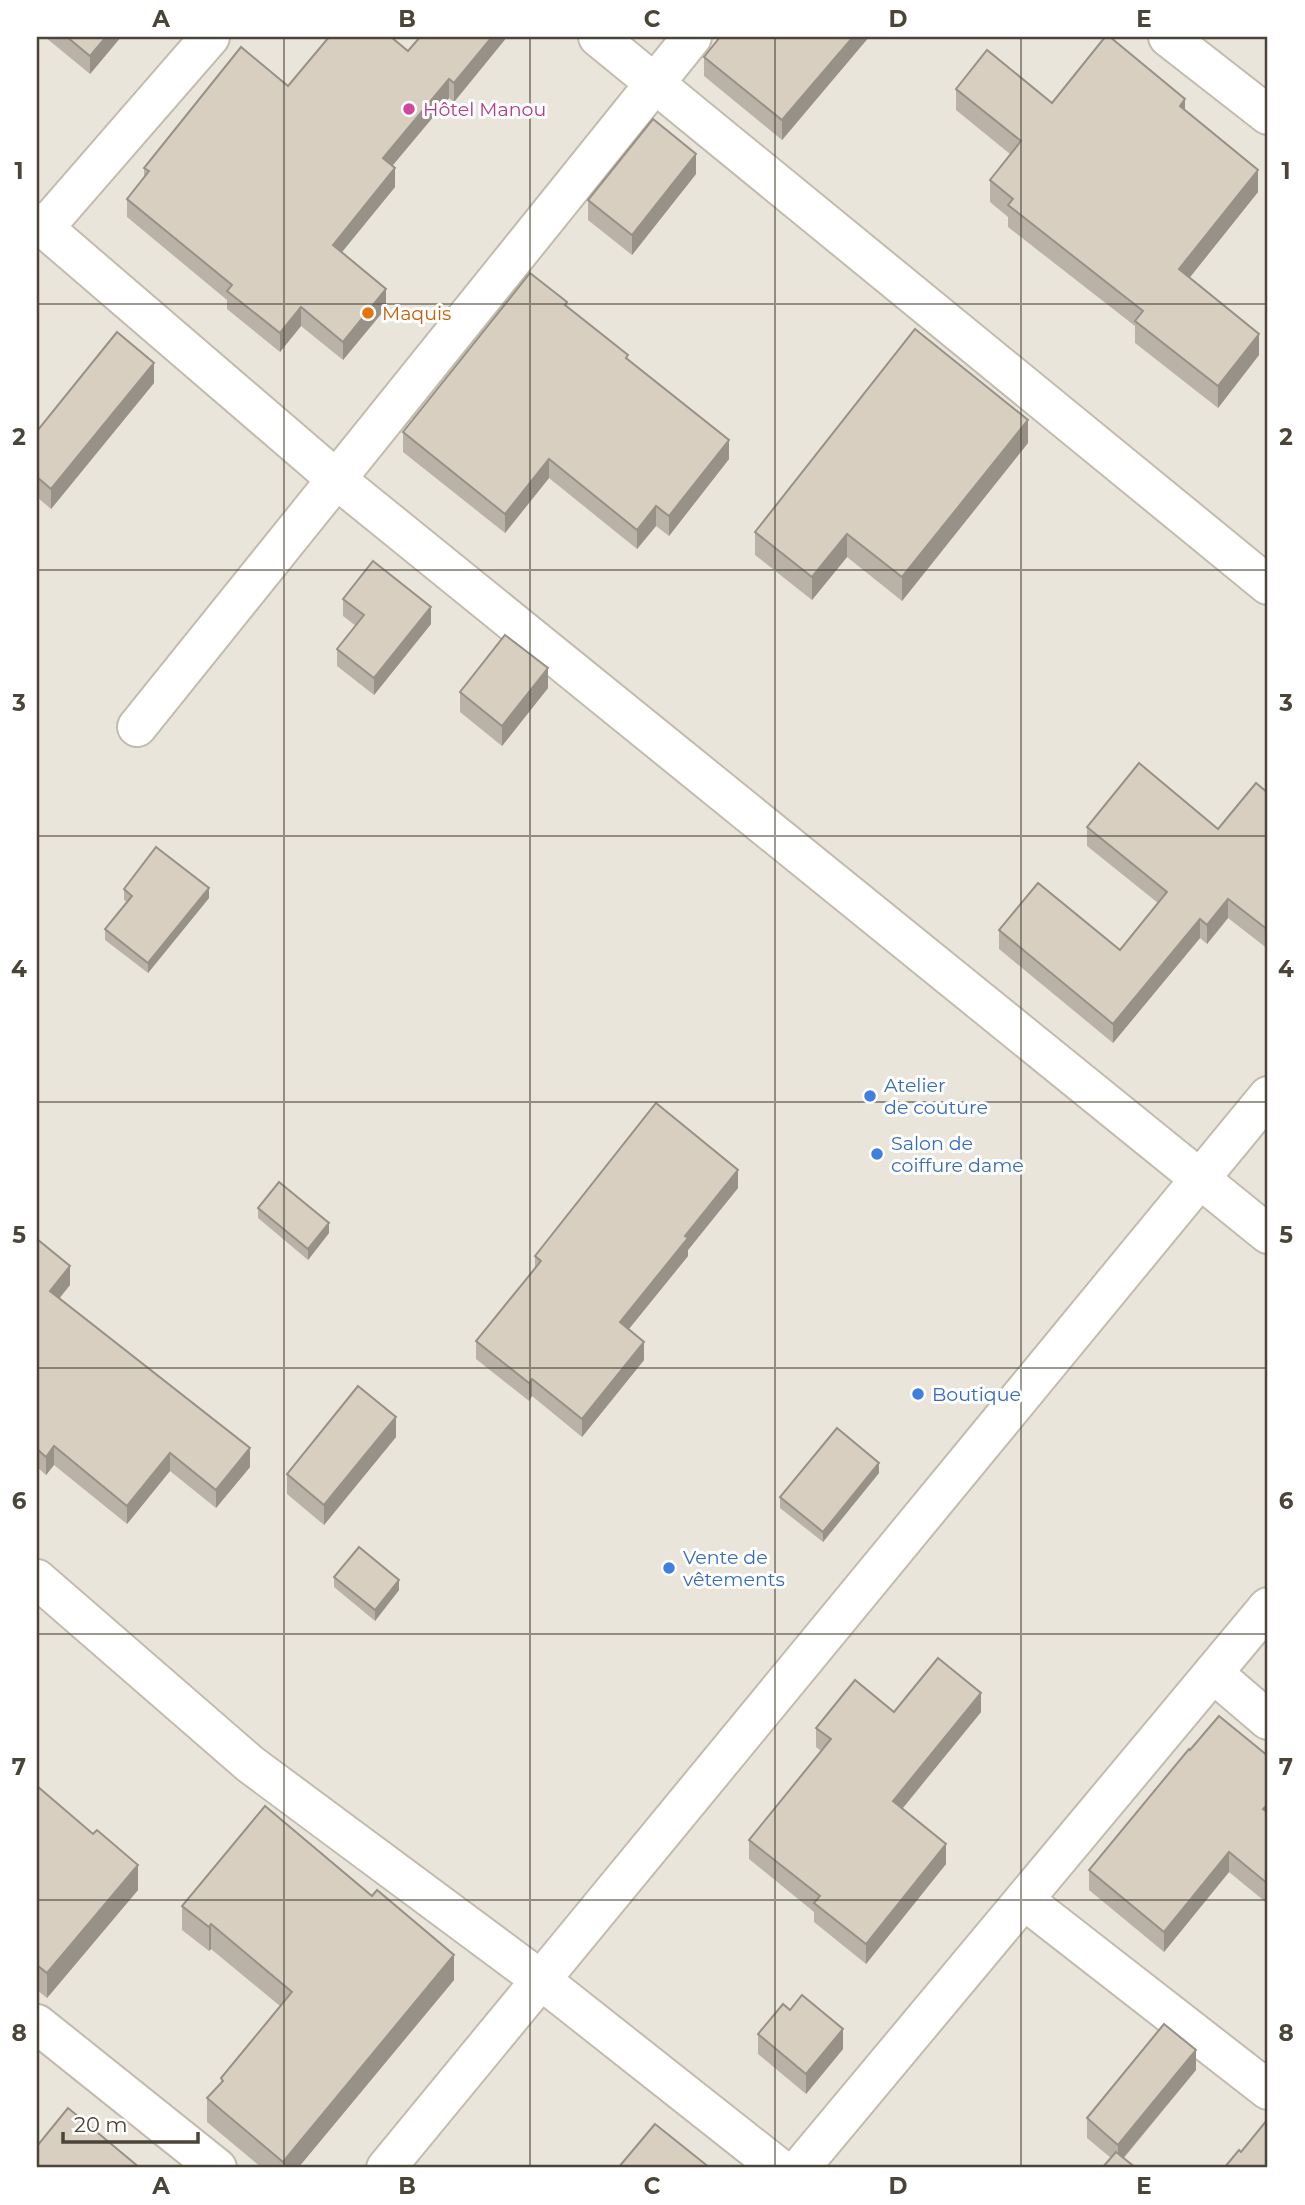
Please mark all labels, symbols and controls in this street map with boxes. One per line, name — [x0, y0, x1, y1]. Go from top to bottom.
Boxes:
text: A — [151, 5, 170, 33]
text: B — [398, 5, 416, 33]
text: C — [644, 5, 661, 33]
text: D — [889, 5, 908, 33]
text: E — [1136, 5, 1152, 33]
place label: Hôtel Manou — [423, 98, 546, 121]
marker: Hôtel Manou — [401, 101, 417, 117]
text: 1 — [14, 157, 24, 185]
text: 1 — [1281, 157, 1291, 185]
place label: Maquis — [382, 302, 451, 325]
marker: Maquis — [360, 305, 376, 321]
text: 2 — [12, 423, 26, 451]
text: 2 — [1279, 423, 1293, 451]
text: 3 — [11, 689, 26, 717]
text: 3 — [1278, 689, 1293, 717]
text: 4 — [11, 955, 27, 983]
text: 4 — [1278, 955, 1294, 983]
place label: Atelier de couture — [884, 1074, 988, 1119]
marker: Atelier de couture — [862, 1088, 878, 1104]
place label: Salon de coiffure dame — [891, 1132, 1024, 1177]
marker: Salon de coiffure dame — [869, 1146, 885, 1162]
text: 5 — [12, 1221, 26, 1249]
text: 5 — [1279, 1221, 1293, 1249]
place label: Boutique — [932, 1383, 1021, 1406]
marker: Boutique — [910, 1386, 926, 1402]
text: 6 — [12, 1487, 27, 1515]
text: 6 — [1279, 1487, 1294, 1515]
place label: Vente de vêtements — [683, 1546, 785, 1591]
marker: Vente de vêtements — [661, 1560, 677, 1576]
text: 7 — [12, 1753, 26, 1781]
text: 7 — [1279, 1753, 1293, 1781]
text: 8 — [11, 2019, 27, 2047]
text: 8 — [1278, 2019, 1294, 2047]
scale bar — [63, 2100, 198, 2144]
text: 20 m — [74, 2112, 128, 2137]
text: A — [151, 2172, 170, 2200]
text: B — [398, 2172, 416, 2200]
text: C — [644, 2172, 661, 2200]
text: D — [889, 2172, 908, 2200]
text: E — [1136, 2172, 1152, 2200]

